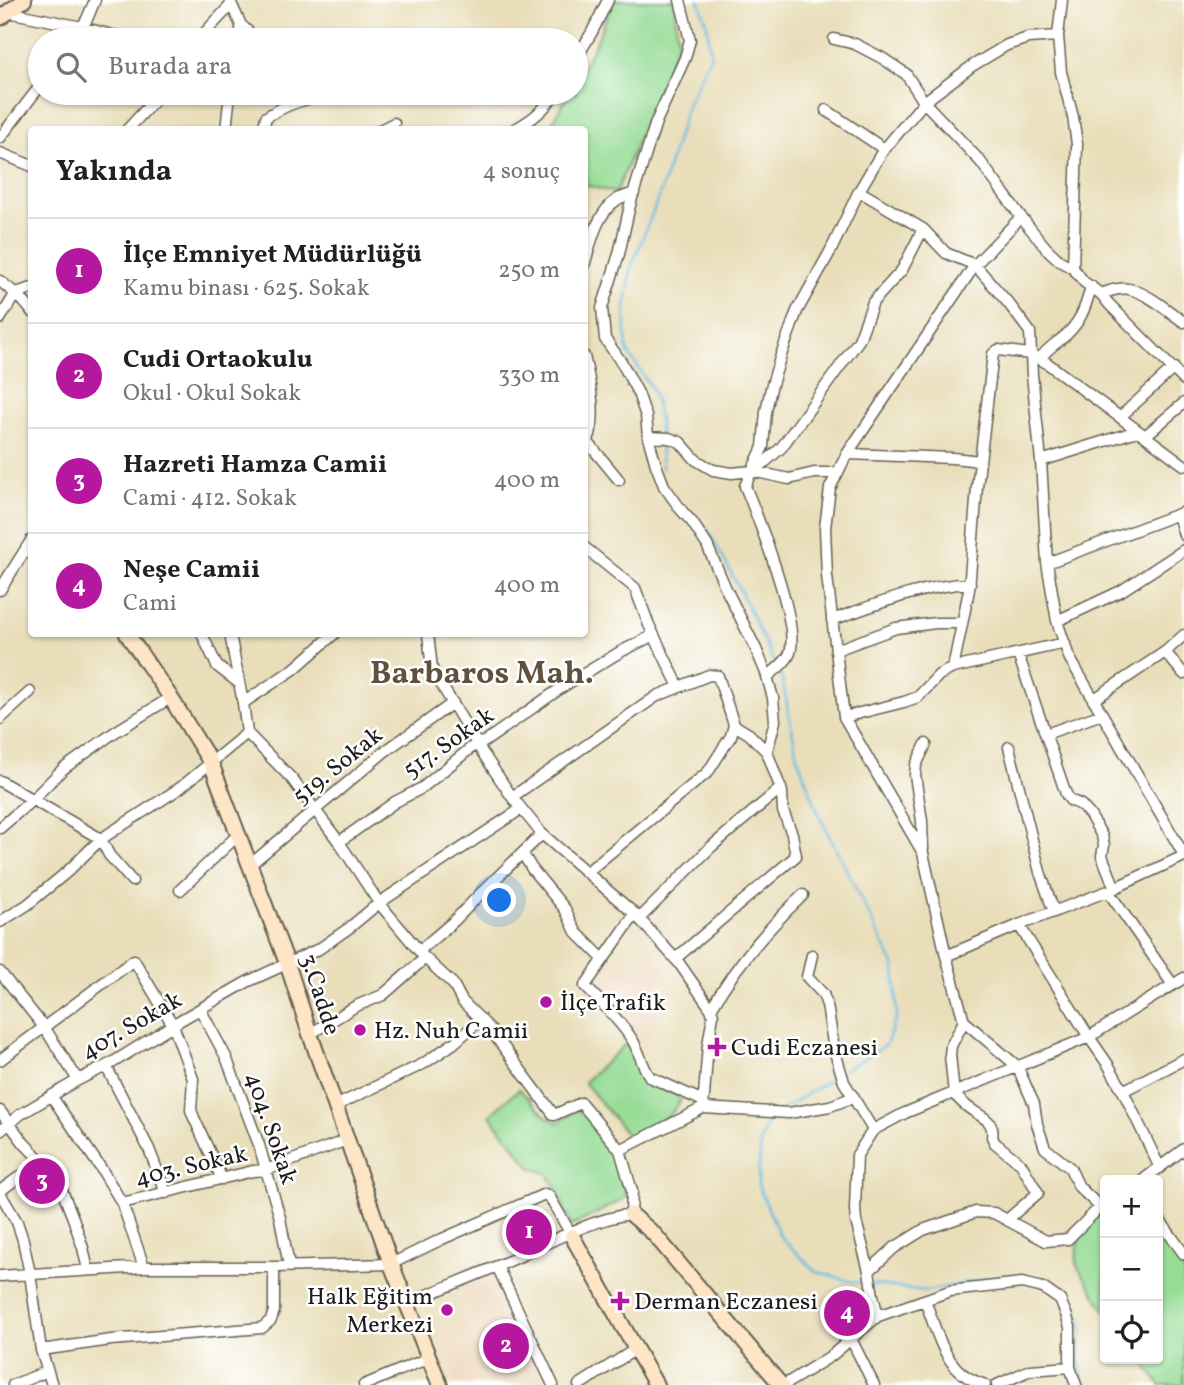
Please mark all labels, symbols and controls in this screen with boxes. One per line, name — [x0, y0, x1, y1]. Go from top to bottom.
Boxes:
search box — [28, 28, 588, 105]
icon: search — [52, 48, 90, 86]
text: Burada ara — [108, 49, 232, 85]
text: Yakında — [56, 151, 172, 193]
text: 4 sonuç — [483, 156, 560, 188]
text: İlçe Emniyet Müdürlüğü — [123, 237, 422, 273]
text: 1 — [74, 255, 84, 287]
text: 250 m — [498, 255, 560, 287]
text: Kamu binası · 625. Sokak — [123, 273, 369, 305]
text: Cudi Ortaokulu — [123, 342, 313, 378]
text: 2 — [73, 360, 85, 392]
text: 330 m — [498, 360, 560, 392]
text: Okul · Okul Sokak — [123, 378, 301, 410]
text: Hazreti Hamza Camii — [123, 447, 387, 483]
text: 3 — [73, 465, 85, 497]
text: 400 m — [494, 465, 560, 497]
text: Cami · 412. Sokak — [123, 483, 297, 515]
text: Neşe Camii — [123, 552, 260, 588]
text: 4 — [72, 570, 86, 602]
text: 400 m — [494, 570, 560, 602]
text: Cami — [123, 588, 177, 620]
district label: Barbaros Mah. — [370, 653, 594, 697]
street label: 517. Sokak — [397, 700, 502, 788]
street label: 519. Sokak — [286, 719, 391, 814]
your location — [482, 883, 516, 917]
street label: 3.Cadde — [290, 950, 348, 1040]
street label: 407. Sokak — [75, 984, 189, 1069]
place label: İlçe Trafik — [560, 987, 666, 1021]
marker: İlçe Trafik — [538, 994, 554, 1010]
place label: Hz. Nuh Camii — [374, 1015, 528, 1049]
marker: Hz. Nuh Camii — [352, 1022, 368, 1038]
place label: Cudi Eczanesi — [731, 1032, 878, 1066]
marker: Cudi Eczanesi — [709, 1039, 725, 1055]
street label: 404. Sokak — [235, 1068, 305, 1189]
street label: 403. Sokak — [132, 1138, 251, 1196]
pin: 3 — [19, 1155, 65, 1207]
map controls — [1100, 1175, 1163, 1364]
button: + — [1100, 1175, 1163, 1238]
pin: 1 — [506, 1206, 552, 1258]
button: − — [1100, 1238, 1163, 1301]
place label: Halk Eğitim Merkezi — [307, 1281, 433, 1343]
place label: Derman Eczanesi — [634, 1286, 818, 1320]
pin: 4 — [824, 1287, 870, 1339]
marker: Derman Eczanesi — [612, 1293, 628, 1309]
button: locate — [1100, 1301, 1163, 1364]
marker: Halk Eğitim Merkezi — [439, 1302, 455, 1318]
pin: 2 — [483, 1320, 529, 1372]

